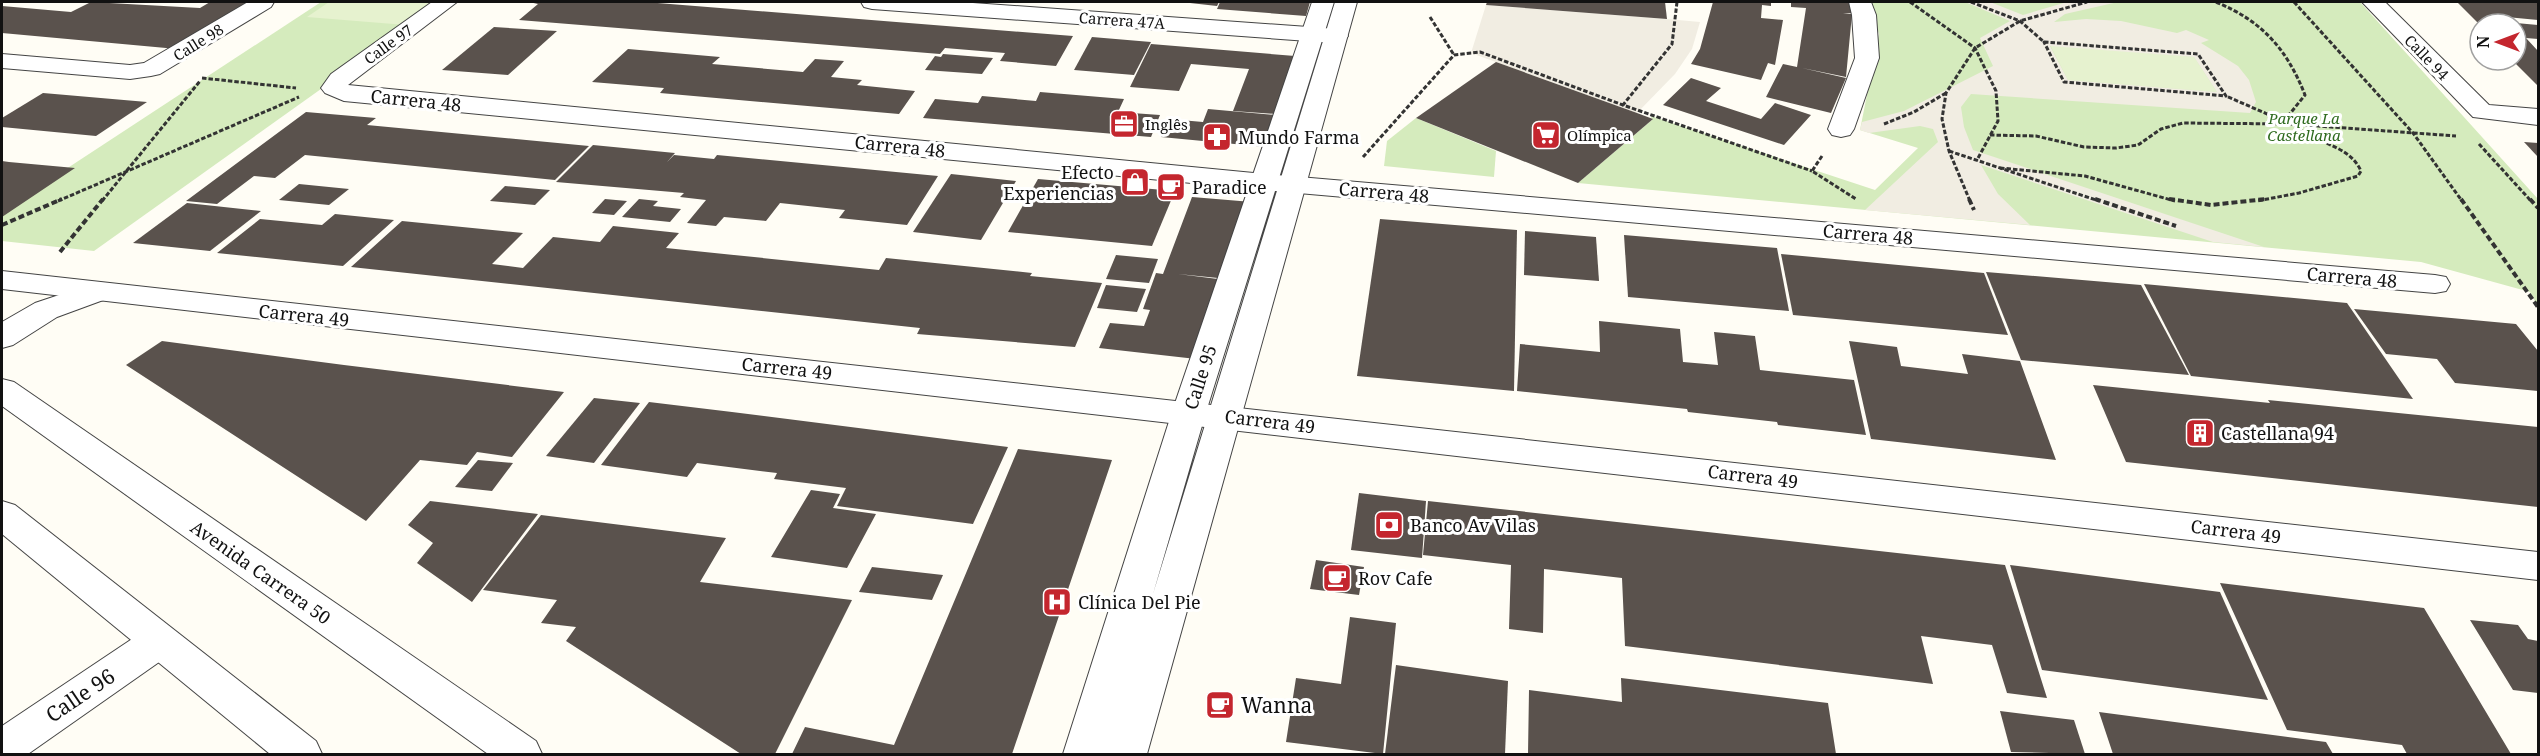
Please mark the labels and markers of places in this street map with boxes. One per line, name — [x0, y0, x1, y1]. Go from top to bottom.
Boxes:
office icon: Inglês — [1108, 108, 1140, 140]
place label: Inglês — [1145, 114, 1188, 134]
supermarket icon: Olímpica — [1530, 119, 1562, 151]
pharmacy icon: Mundo Farma — [1201, 121, 1233, 153]
place label: Mundo Farma — [1238, 125, 1360, 149]
place label: Olímpica — [1567, 125, 1632, 145]
place label: Efecto Experiencias — [1003, 160, 1114, 205]
shop icon: Efecto Experiencias — [1119, 166, 1151, 198]
cafe icon: Paradice — [1155, 171, 1187, 203]
place label: Paradice — [1192, 175, 1267, 199]
building icon: Castellana 94 — [2184, 417, 2216, 449]
place label: Castellana 94 — [2221, 421, 2334, 445]
bank icon: Banco Av Vilas — [1373, 509, 1405, 541]
place label: Banco Av Vilas — [1410, 513, 1536, 537]
cafe icon: Rov Cafe — [1321, 562, 1353, 594]
place label: Rov Cafe — [1358, 566, 1433, 590]
hospital icon: Clínica Del Pie — [1041, 586, 1073, 618]
place label: Clínica Del Pie — [1078, 590, 1201, 614]
cafe icon: Wanna — [1204, 689, 1236, 721]
place label: Wanna — [1241, 691, 1312, 719]

